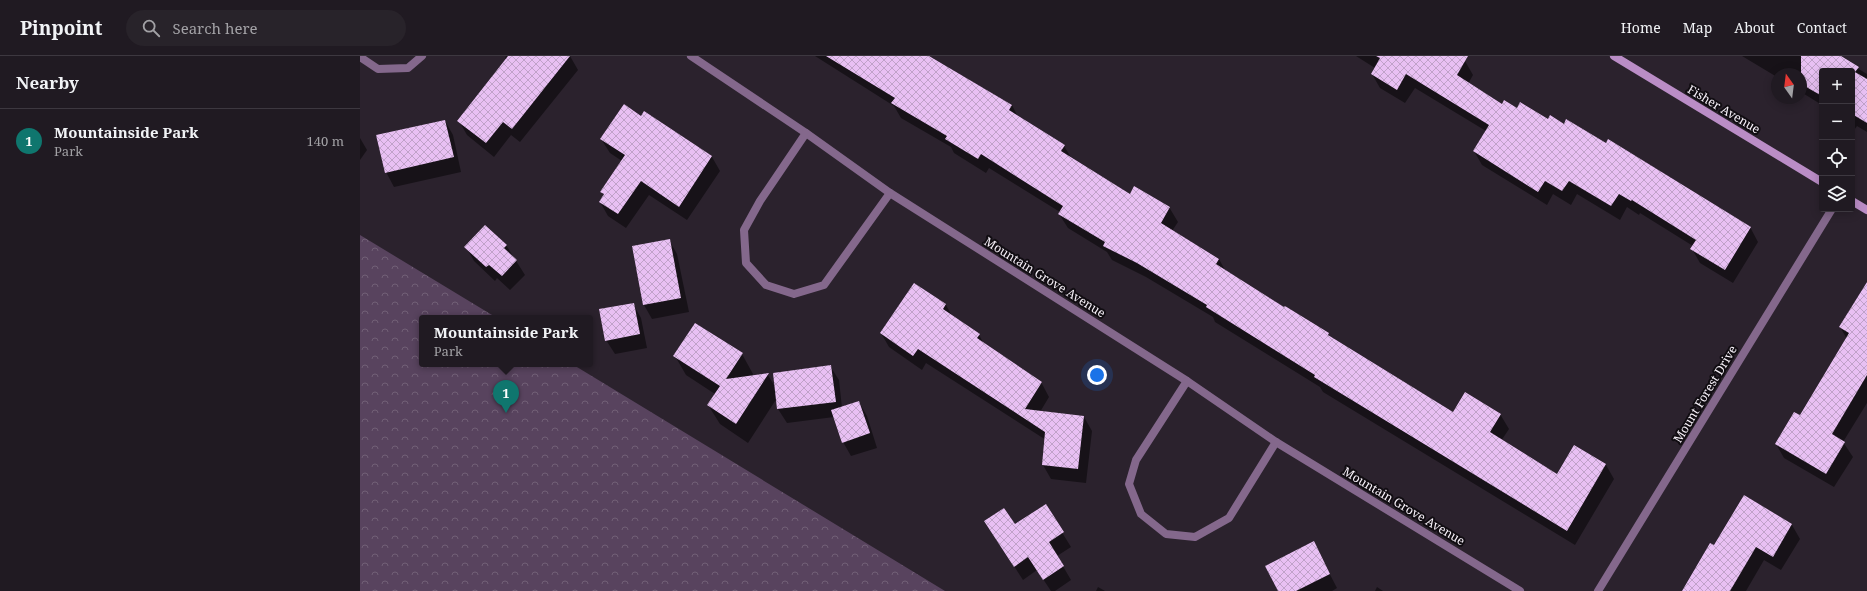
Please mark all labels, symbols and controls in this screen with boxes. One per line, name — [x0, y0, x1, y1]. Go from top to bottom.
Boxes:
search box — [126, 10, 406, 46]
text: Pinpoint — [20, 15, 102, 41]
icon: search — [140, 17, 162, 39]
text: Search here — [172, 18, 258, 38]
text: Home — [1621, 18, 1661, 37]
text: Map — [1683, 18, 1712, 37]
text: About — [1734, 18, 1775, 37]
text: Contact — [1797, 18, 1847, 37]
north arrow — [1771, 68, 1807, 104]
map controls — [1819, 68, 1855, 212]
button: + — [1819, 68, 1855, 104]
text: Nearby — [16, 71, 79, 94]
street label: Fisher Avenue — [1684, 81, 1764, 137]
button: − — [1819, 104, 1855, 140]
text: Mountainside Park — [54, 122, 199, 142]
text: 1 — [25, 132, 33, 150]
text: 140 m — [307, 132, 344, 150]
button: locate — [1819, 140, 1855, 176]
text: Park — [54, 142, 83, 160]
button: layers — [1819, 176, 1855, 212]
street label: Mountain Grove Avenue — [981, 233, 1109, 321]
popup — [419, 315, 593, 367]
text: Mountainside Park — [434, 322, 578, 342]
text: Park — [434, 342, 463, 360]
street label: Mount Forest Drive — [1669, 342, 1741, 446]
your location — [1087, 365, 1107, 385]
pin: 1 — [493, 380, 519, 413]
street label: Mountain Grove Avenue — [1340, 463, 1468, 549]

